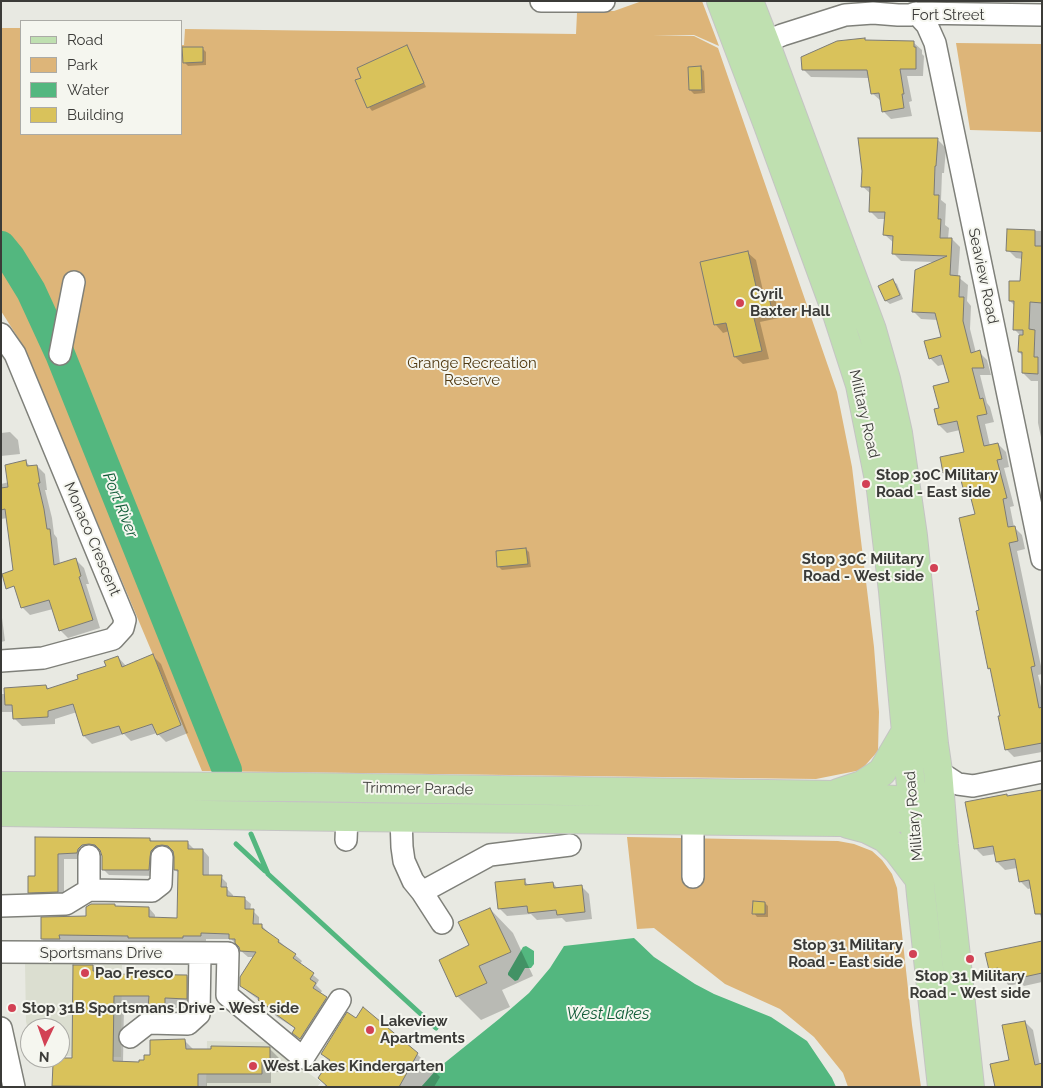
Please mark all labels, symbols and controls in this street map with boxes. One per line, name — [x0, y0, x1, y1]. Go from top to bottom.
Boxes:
street label: Fort Street — [912, 6, 984, 24]
legend — [20, 20, 182, 135]
text: Road — [67, 31, 103, 49]
text: Park — [67, 56, 98, 74]
text: Water — [67, 81, 109, 99]
text: Building — [67, 106, 124, 124]
street label: Seaview Road — [964, 226, 1002, 326]
place label: Cyril Baxter Hall — [750, 285, 830, 320]
marker: Cyril Baxter Hall — [734, 297, 746, 309]
park label: Grange Recreation Reserve — [407, 354, 537, 389]
street label: Military Road — [845, 368, 883, 460]
place label: Stop 30C Military Road - East side — [876, 466, 998, 501]
water label: Port River — [98, 470, 142, 540]
marker: Stop 30C Military Road - East side — [860, 478, 872, 490]
street label: Monaco Crescent — [60, 479, 124, 599]
place label: Stop 30C Military Road - West side — [802, 550, 924, 585]
marker: Stop 30C Military Road - West side — [928, 562, 940, 574]
street label: Military Road — [901, 770, 927, 862]
street label: Trimmer Parade — [362, 779, 474, 799]
place label: Stop 31 Military Road - East side — [788, 936, 903, 971]
street label: Sportsmans Drive — [40, 944, 162, 962]
marker: Stop 31 Military Road - East side — [907, 948, 919, 960]
marker: Stop 31 Military Road - West side — [964, 953, 976, 965]
place label: Pao Fresco — [95, 964, 173, 982]
marker: Pao Fresco — [79, 967, 91, 979]
place label: Stop 31 Military Road - West side — [910, 967, 1030, 1002]
place label: Stop 31B Sportsmans Drive - West side — [22, 999, 299, 1017]
marker: Stop 31B Sportsmans Drive - West side — [6, 1002, 18, 1014]
water label: West Lakes — [567, 1004, 649, 1024]
place label: Lakeview Apartments — [380, 1012, 465, 1047]
north arrow — [20, 1018, 70, 1068]
marker: Lakeview Apartments — [364, 1024, 376, 1036]
text: N — [39, 1049, 50, 1065]
place label: West Lakes Kindergarten — [263, 1057, 444, 1075]
marker: West Lakes Kindergarten — [247, 1060, 259, 1072]

